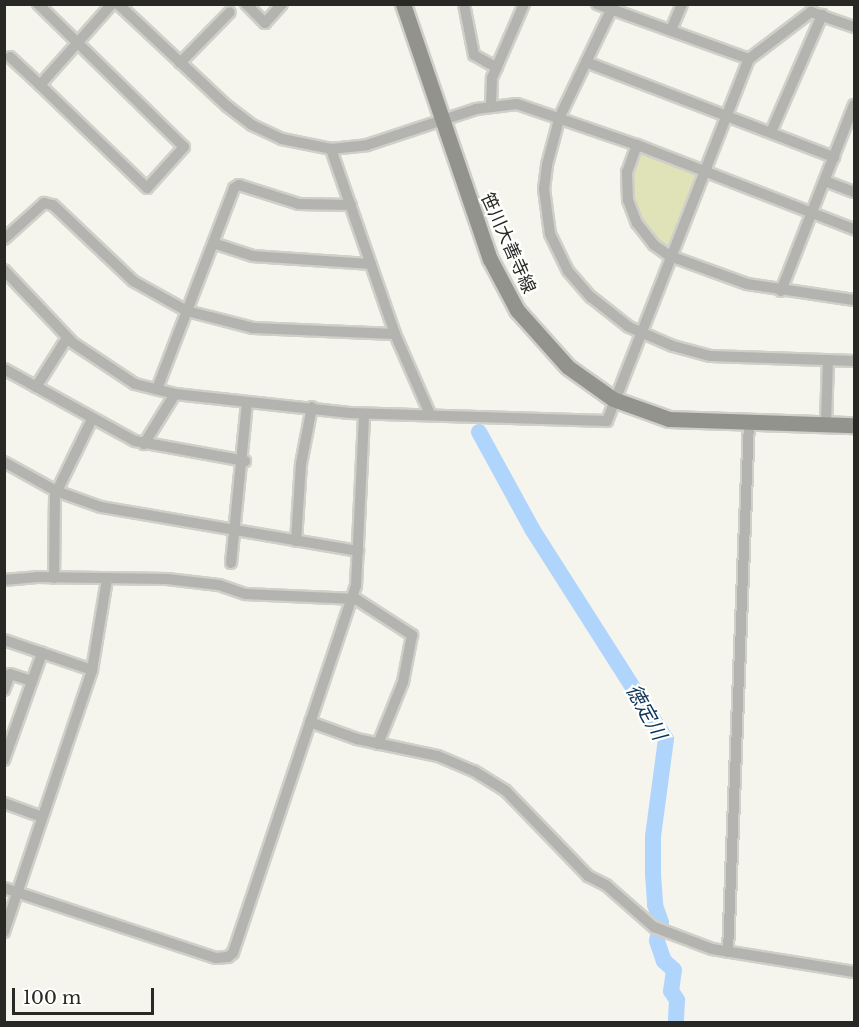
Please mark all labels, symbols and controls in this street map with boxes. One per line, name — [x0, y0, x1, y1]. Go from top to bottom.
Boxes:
street label: 笹川大善寺線 — [476, 189, 540, 297]
water label: 徳定川 — [621, 680, 671, 744]
scale bar — [15, 976, 158, 1014]
text: 100 m — [23, 987, 81, 1009]

